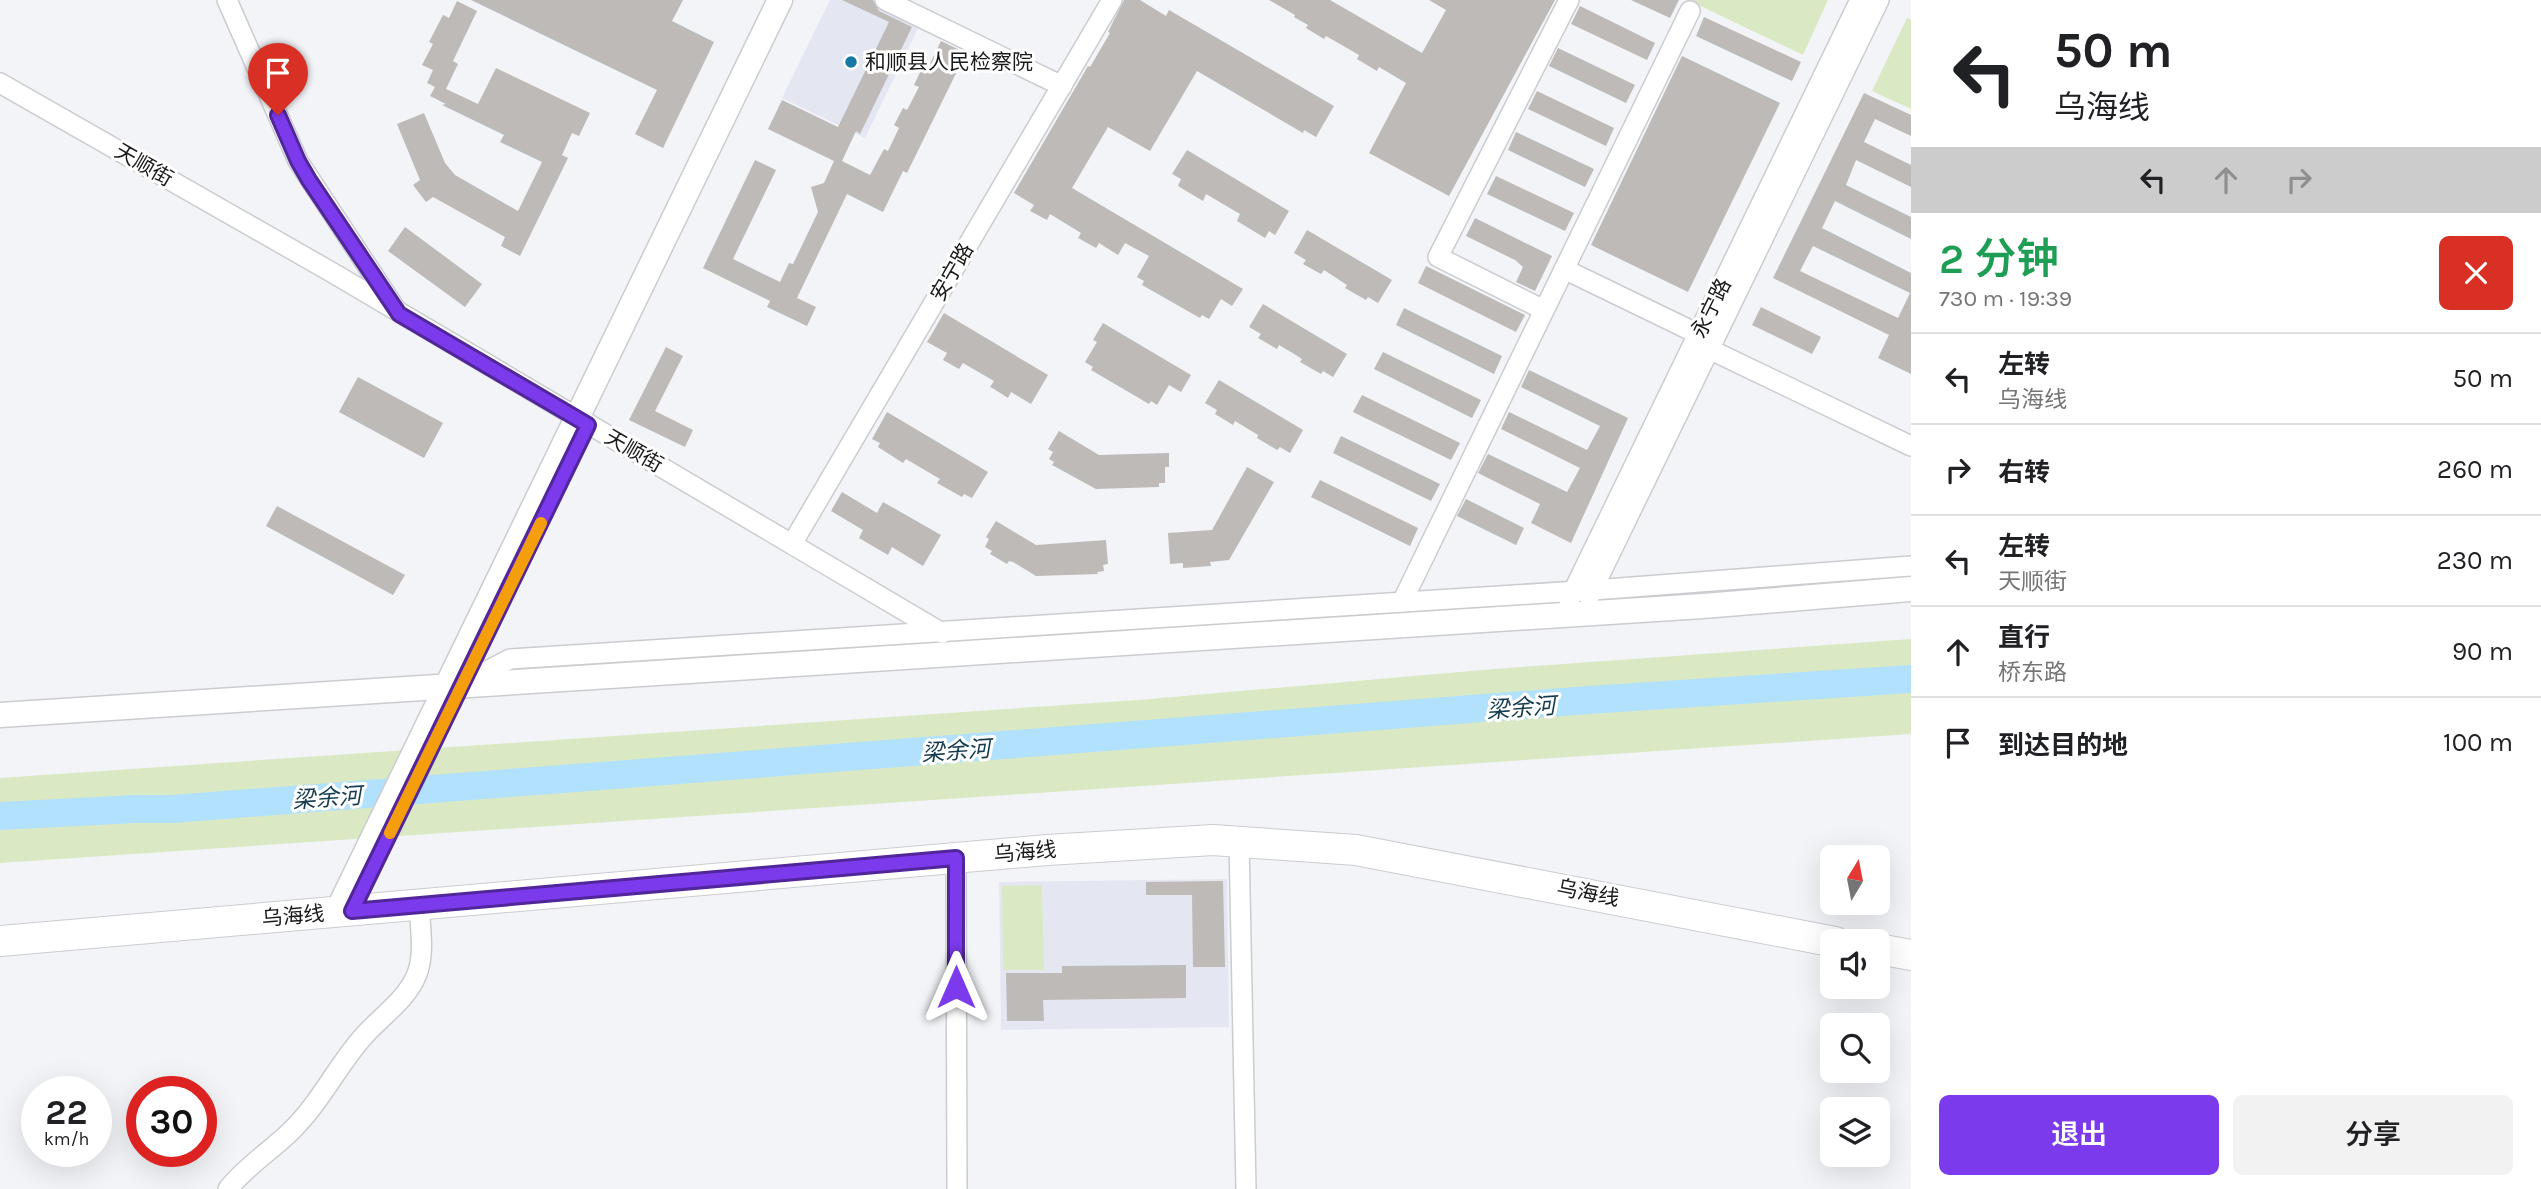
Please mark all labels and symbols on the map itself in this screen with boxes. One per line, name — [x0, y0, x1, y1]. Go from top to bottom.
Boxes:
pin — [248, 43, 308, 115]
place label: 和顺县人民检察院 — [865, 50, 1033, 74]
marker: 和顺县人民检察院 — [843, 54, 859, 70]
street label: 天顺街 — [111, 139, 177, 191]
street label: 安宁路 — [926, 239, 978, 305]
street label: 永宁路 — [1686, 274, 1736, 342]
street label: 天顺街 — [601, 425, 667, 477]
water label: 梁余河 — [1486, 692, 1560, 724]
water label: 梁余河 — [921, 735, 995, 767]
water label: 梁余河 — [292, 782, 366, 814]
street label: 乌海线 — [993, 837, 1057, 867]
north arrow — [1820, 845, 1890, 915]
street label: 乌海线 — [1555, 875, 1621, 911]
street label: 乌海线 — [261, 901, 325, 931]
position arrow — [919, 950, 993, 1024]
speed limit sign: 30 — [126, 1076, 217, 1167]

